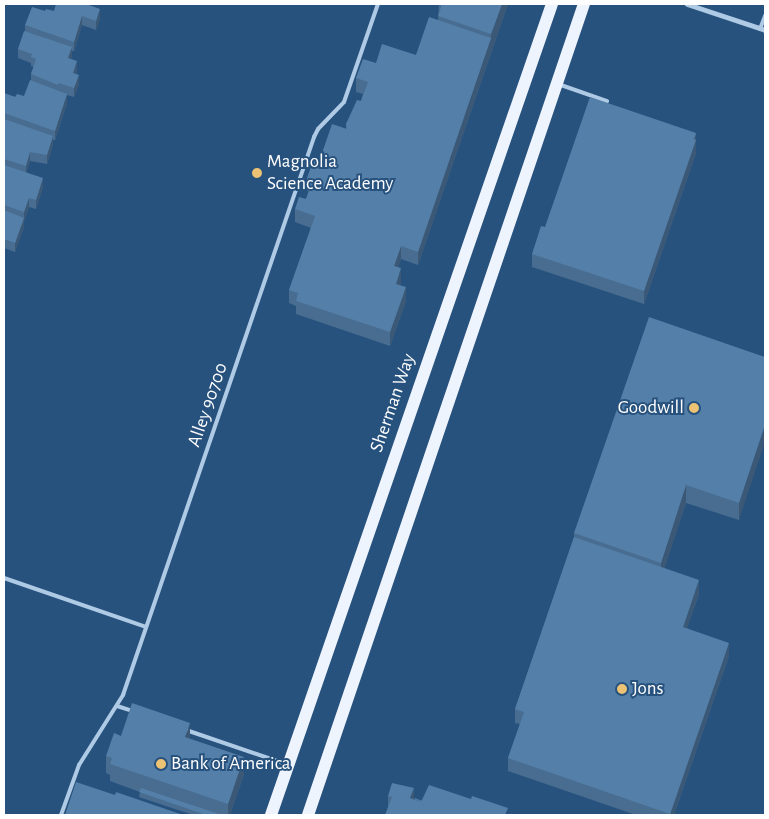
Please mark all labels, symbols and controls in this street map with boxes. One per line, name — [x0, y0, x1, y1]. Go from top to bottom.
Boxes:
place label: Magnolia Science Academy — [267, 151, 393, 195]
marker: Magnolia Science Academy — [251, 167, 263, 179]
street label: Sherman Way — [365, 351, 421, 455]
street label: Alley 90700 — [183, 360, 233, 450]
place label: Goodwill — [618, 397, 684, 419]
marker: Goodwill — [688, 402, 700, 414]
place label: Jons — [632, 678, 663, 700]
marker: Jons — [616, 683, 628, 695]
place label: Bank of America — [171, 753, 291, 775]
marker: Bank of America — [155, 758, 167, 770]

